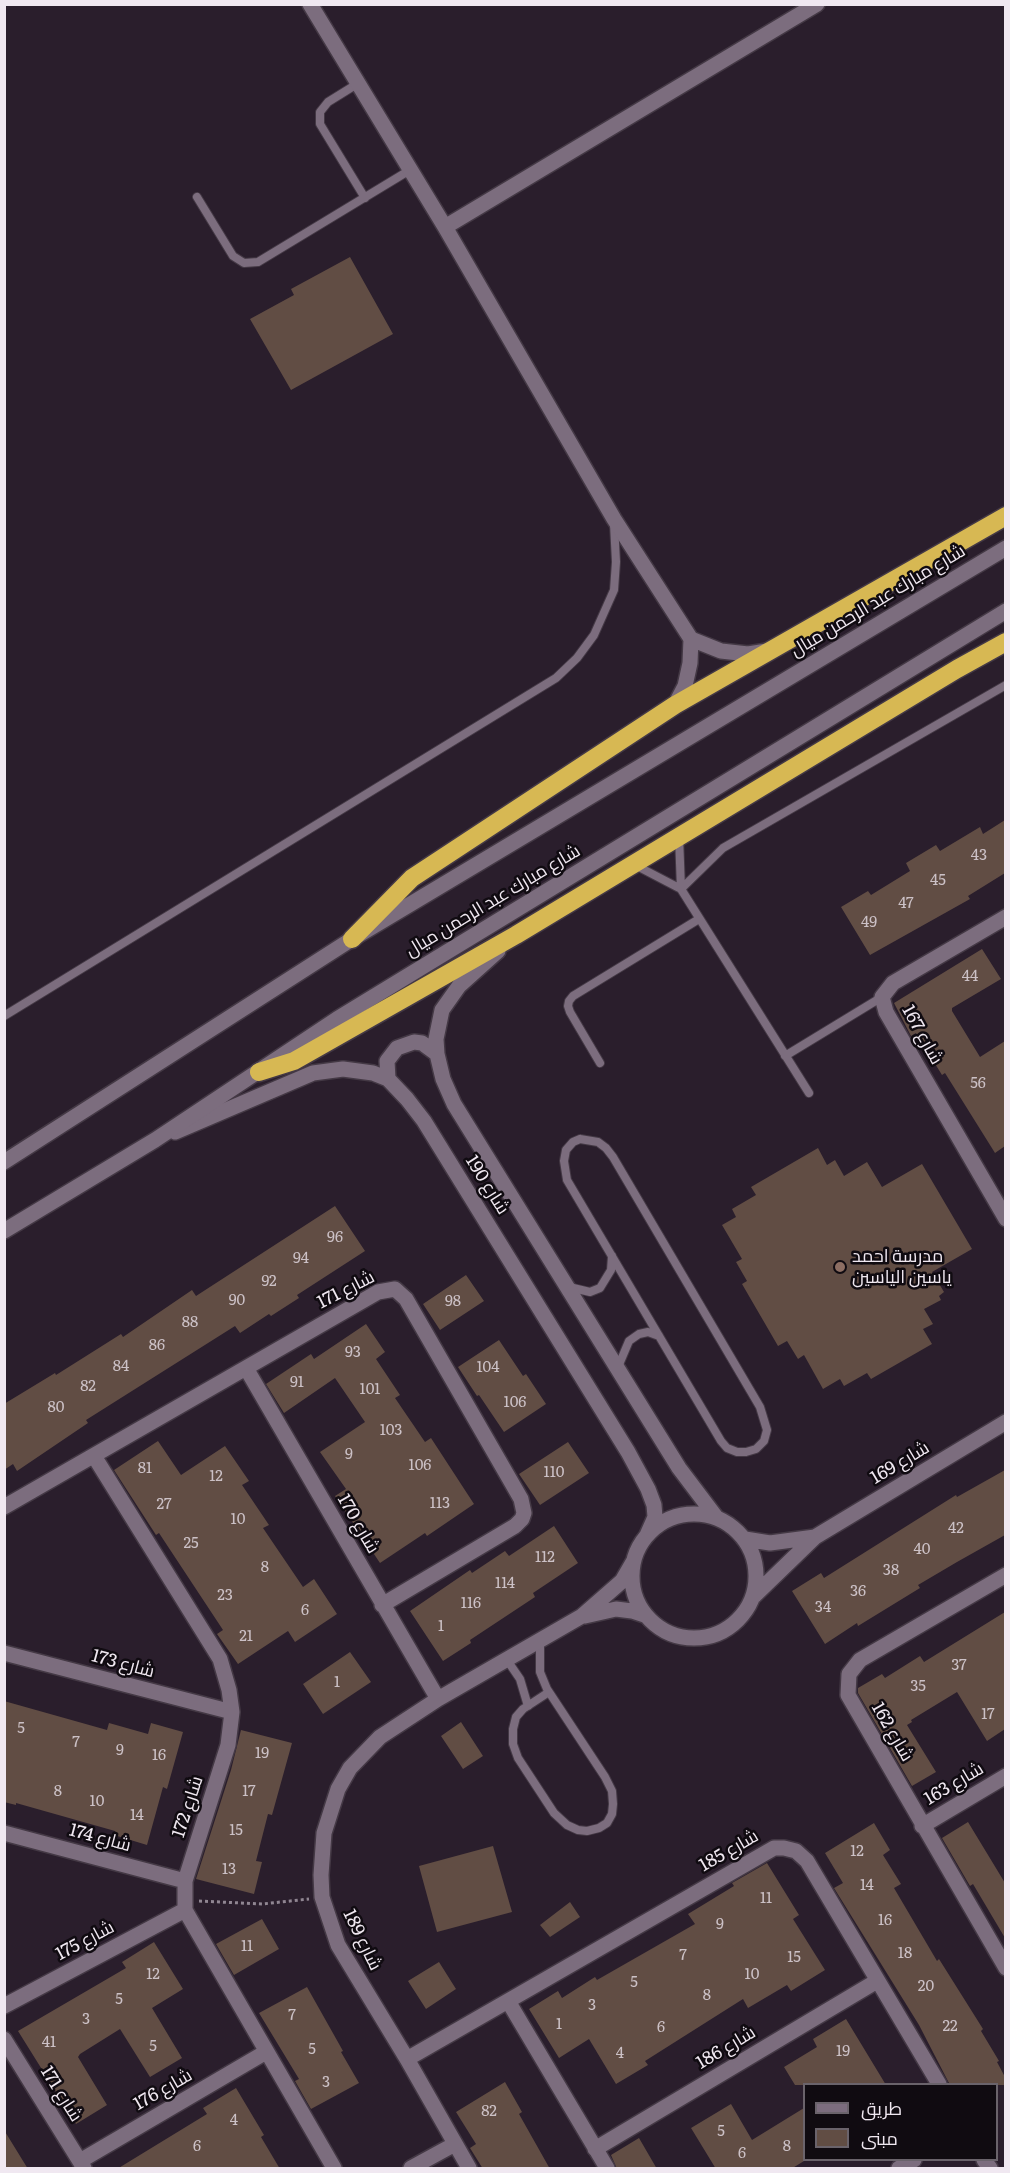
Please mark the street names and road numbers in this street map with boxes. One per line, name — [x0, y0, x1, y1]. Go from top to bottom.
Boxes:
street label: شارع مبارك عبد الرحمن ميال — [787, 540, 969, 662]
street label: شارع مبارك عبد الرحمن ميال — [402, 840, 584, 962]
street label: شارع 167 — [897, 1002, 947, 1068]
street label: شارع 190 — [460, 1151, 514, 1219]
street label: شارع 171 — [314, 1266, 378, 1314]
street label: شارع 169 — [867, 1437, 933, 1489]
street label: شارع 170 — [332, 1491, 384, 1557]
street label: شارع 173 — [89, 1645, 157, 1683]
street label: شارع 162 — [867, 1699, 917, 1765]
street label: شارع 163 — [920, 1758, 988, 1810]
street label: شارع 172 — [168, 1773, 208, 1841]
street label: شارع 174 — [67, 1819, 133, 1857]
street label: شارع 185 — [696, 1825, 762, 1877]
street label: شارع 189 — [338, 1906, 386, 1974]
street label: شارع 175 — [52, 1917, 118, 1965]
street label: شارع 186 — [692, 2022, 760, 2074]
street label: شارع 171 — [35, 2062, 87, 2126]
street label: شارع 176 — [130, 2065, 196, 2115]

